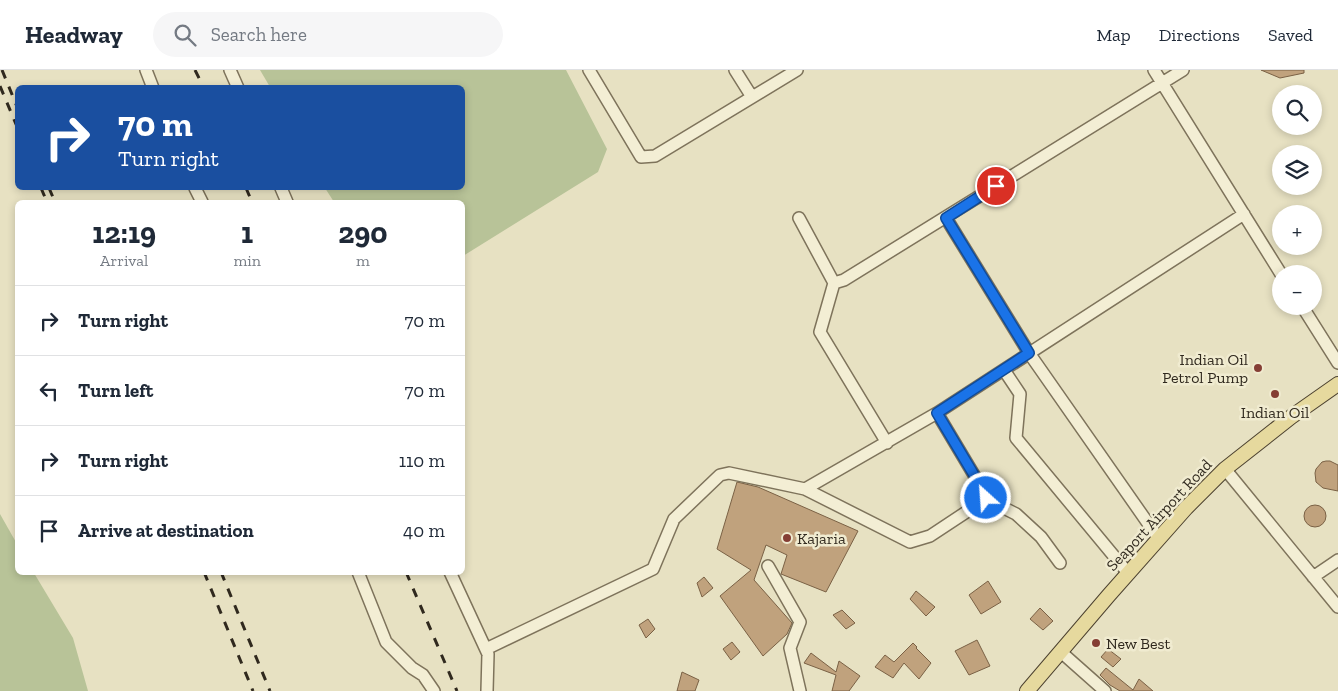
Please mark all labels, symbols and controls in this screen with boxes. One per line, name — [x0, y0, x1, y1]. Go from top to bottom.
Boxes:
search box — [153, 12, 503, 57]
text: Headway — [25, 20, 123, 49]
icon: search — [171, 21, 199, 49]
text: Search here — [211, 23, 307, 46]
text: Map — [1096, 24, 1131, 46]
text: Directions — [1159, 24, 1240, 46]
text: Saved — [1268, 24, 1313, 46]
map controls — [1272, 85, 1322, 315]
button: search — [1272, 85, 1322, 135]
text: 70 m — [118, 103, 193, 145]
icon: right — [35, 105, 100, 170]
text: Turn right — [118, 145, 219, 172]
button: layers — [1272, 145, 1322, 195]
pin — [975, 165, 1017, 207]
icon: arrive — [982, 172, 1010, 200]
button: + — [1272, 205, 1322, 255]
text: 12:19 — [92, 215, 156, 251]
text: 1 — [241, 215, 253, 251]
text: 290 — [338, 215, 388, 251]
text: Arrival — [100, 251, 148, 270]
text: min — [233, 251, 261, 270]
text: m — [356, 251, 370, 270]
button: − — [1272, 265, 1322, 315]
icon: right — [35, 307, 63, 335]
text: Turn right — [78, 309, 168, 332]
text: 70 m — [404, 309, 445, 332]
place label: Indian Oil Petrol Pump — [1162, 350, 1248, 387]
marker: Indian Oil Petrol Pump — [1252, 362, 1264, 374]
icon: left — [35, 377, 63, 405]
text: Turn left — [78, 379, 153, 402]
text: 70 m — [404, 379, 445, 402]
marker: Indian Oil — [1269, 388, 1281, 400]
place label: Indian Oil — [1241, 403, 1309, 422]
icon: right — [35, 447, 63, 475]
text: Turn right — [78, 449, 168, 472]
text: 110 m — [399, 449, 445, 472]
street label: Seaport Airport Road — [1102, 455, 1216, 575]
position arrow — [959, 471, 1011, 523]
icon: arrive — [35, 517, 63, 545]
text: Arrive at destination — [78, 519, 254, 542]
text: 40 m — [403, 519, 445, 542]
place label: Kajaria — [797, 529, 846, 548]
marker: Kajaria — [781, 532, 793, 544]
place label: New Best — [1106, 634, 1171, 653]
marker: New Best — [1090, 637, 1102, 649]

